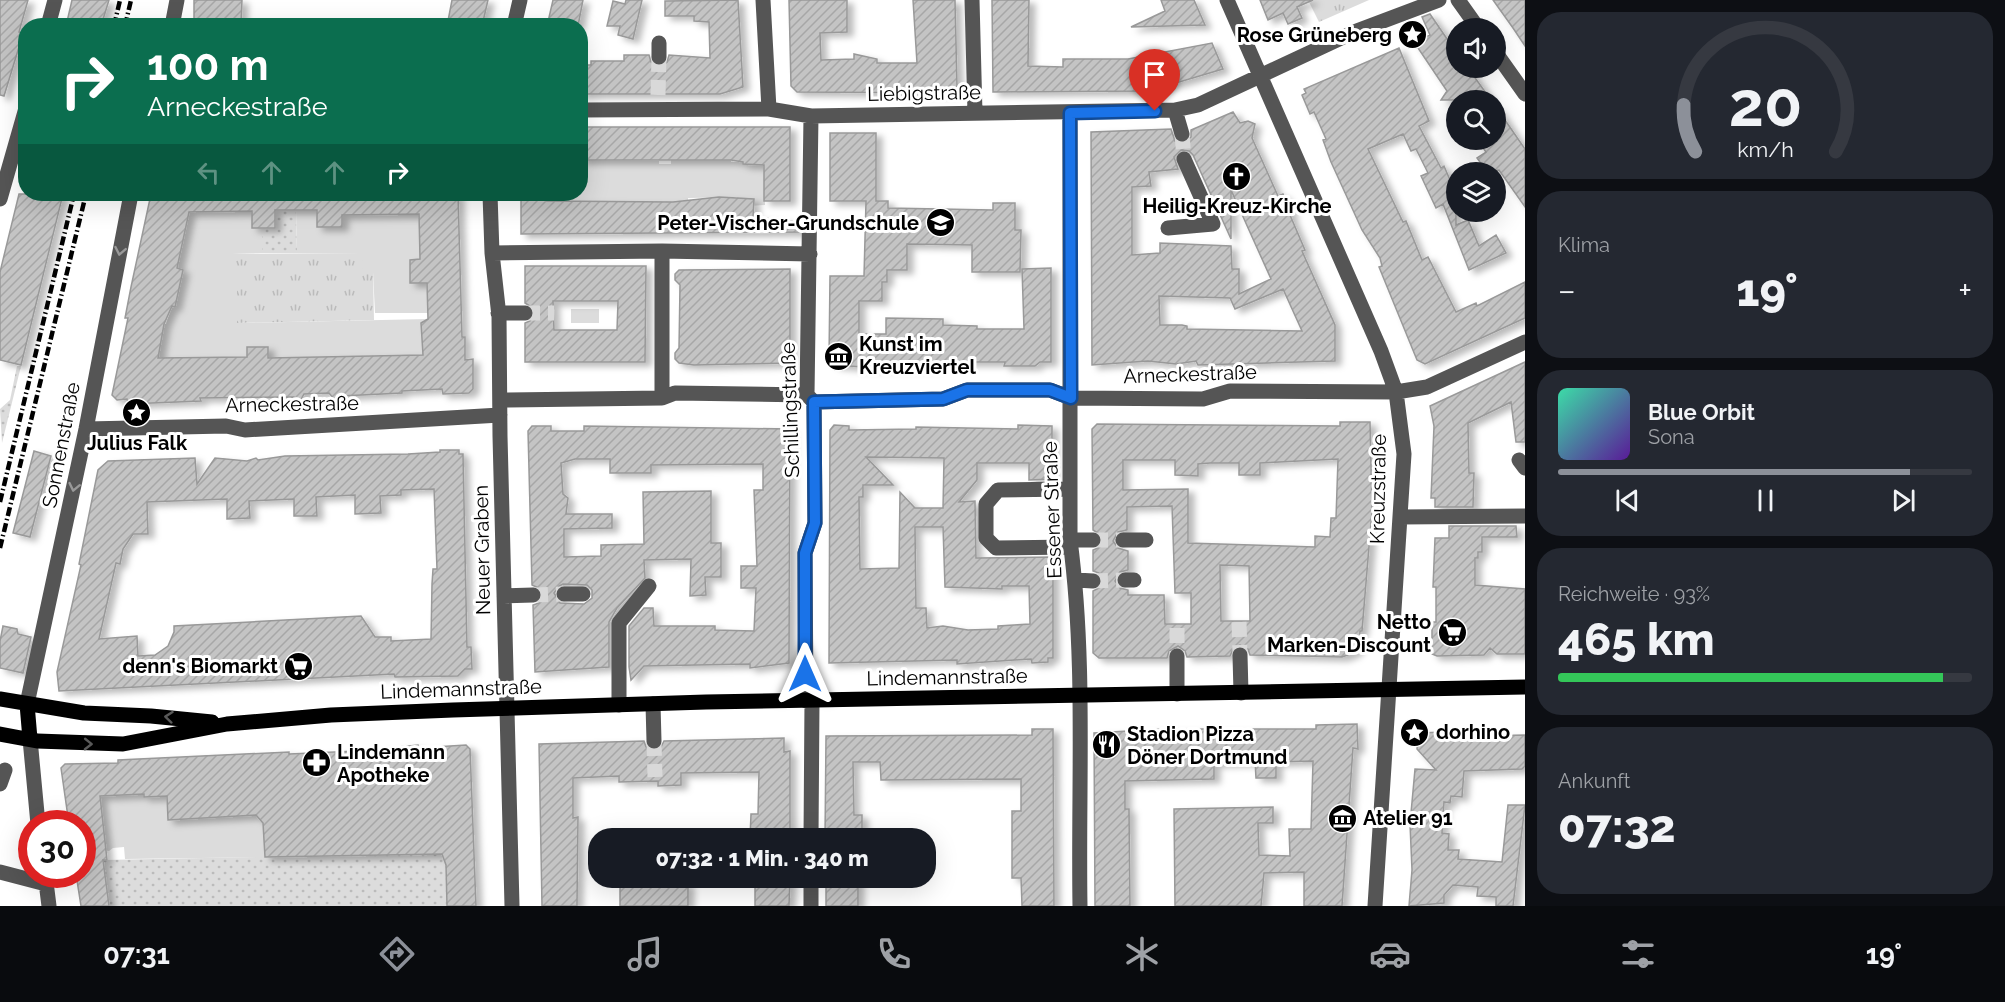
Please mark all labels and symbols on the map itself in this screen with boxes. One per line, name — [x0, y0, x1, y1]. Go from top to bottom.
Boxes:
place icon: Rose Grüneberg — [1397, 19, 1429, 51]
place label: Rose Grüneberg — [1237, 23, 1392, 47]
pin — [1129, 49, 1180, 111]
street label: Liebigstraße — [867, 80, 981, 106]
church icon: Heilig-Kreuz-Kirche — [1221, 160, 1253, 192]
place label: Heilig-Kreuz-Kirche — [1142, 194, 1332, 218]
school or university icon: Peter-Vischer-Grundschule — [924, 207, 956, 239]
place label: Peter-Vischer-Grundschule — [657, 211, 919, 235]
one-way arrow — [114, 246, 127, 256]
place label: Kunst im Kreuzviertel — [859, 332, 977, 379]
museum icon: Kunst im Kreuzviertel — [822, 340, 854, 372]
street label: Schillingstraße — [776, 342, 804, 478]
street label: Arneckestraße — [1123, 360, 1257, 388]
street label: Sonnenstraße — [37, 380, 85, 510]
street label: Arneckestraße — [225, 391, 359, 417]
place icon: Julius Falk — [121, 397, 153, 429]
place label: Julius Falk — [87, 431, 188, 455]
street label: Kreuzstraße — [1365, 434, 1391, 544]
street label: Essener Straße — [1038, 441, 1066, 579]
one-way arrow — [68, 481, 81, 491]
street label: Neuer Graben — [469, 485, 495, 615]
place label: Netto Marken-Discount — [1267, 610, 1431, 657]
supermarket icon: Netto Marken-Discount — [1436, 617, 1468, 649]
position arrow — [773, 642, 837, 706]
supermarket icon: denn's Biomarkt — [283, 650, 315, 682]
place label: denn's Biomarkt — [122, 654, 278, 678]
street label: Lindemannstraße — [866, 664, 1028, 690]
street label: Lindemannstraße — [380, 674, 542, 704]
one-way arrow — [164, 712, 174, 724]
place icon: dorhino — [1399, 716, 1431, 748]
place label: dorhino — [1436, 720, 1510, 744]
place label: Stadion Pizza Döner Dortmund — [1127, 722, 1288, 769]
restaurant icon: Stadion Pizza Döner Dortmund — [1090, 729, 1122, 761]
one-way arrow — [83, 738, 92, 750]
place label: Lindemann Apotheke — [337, 740, 445, 787]
pharmacy icon: Lindemann Apotheke — [300, 747, 332, 779]
museum icon: Atelier 91 — [1326, 802, 1358, 834]
place label: Atelier 91 — [1363, 806, 1453, 830]
speed limit sign: 30 — [18, 810, 96, 888]

